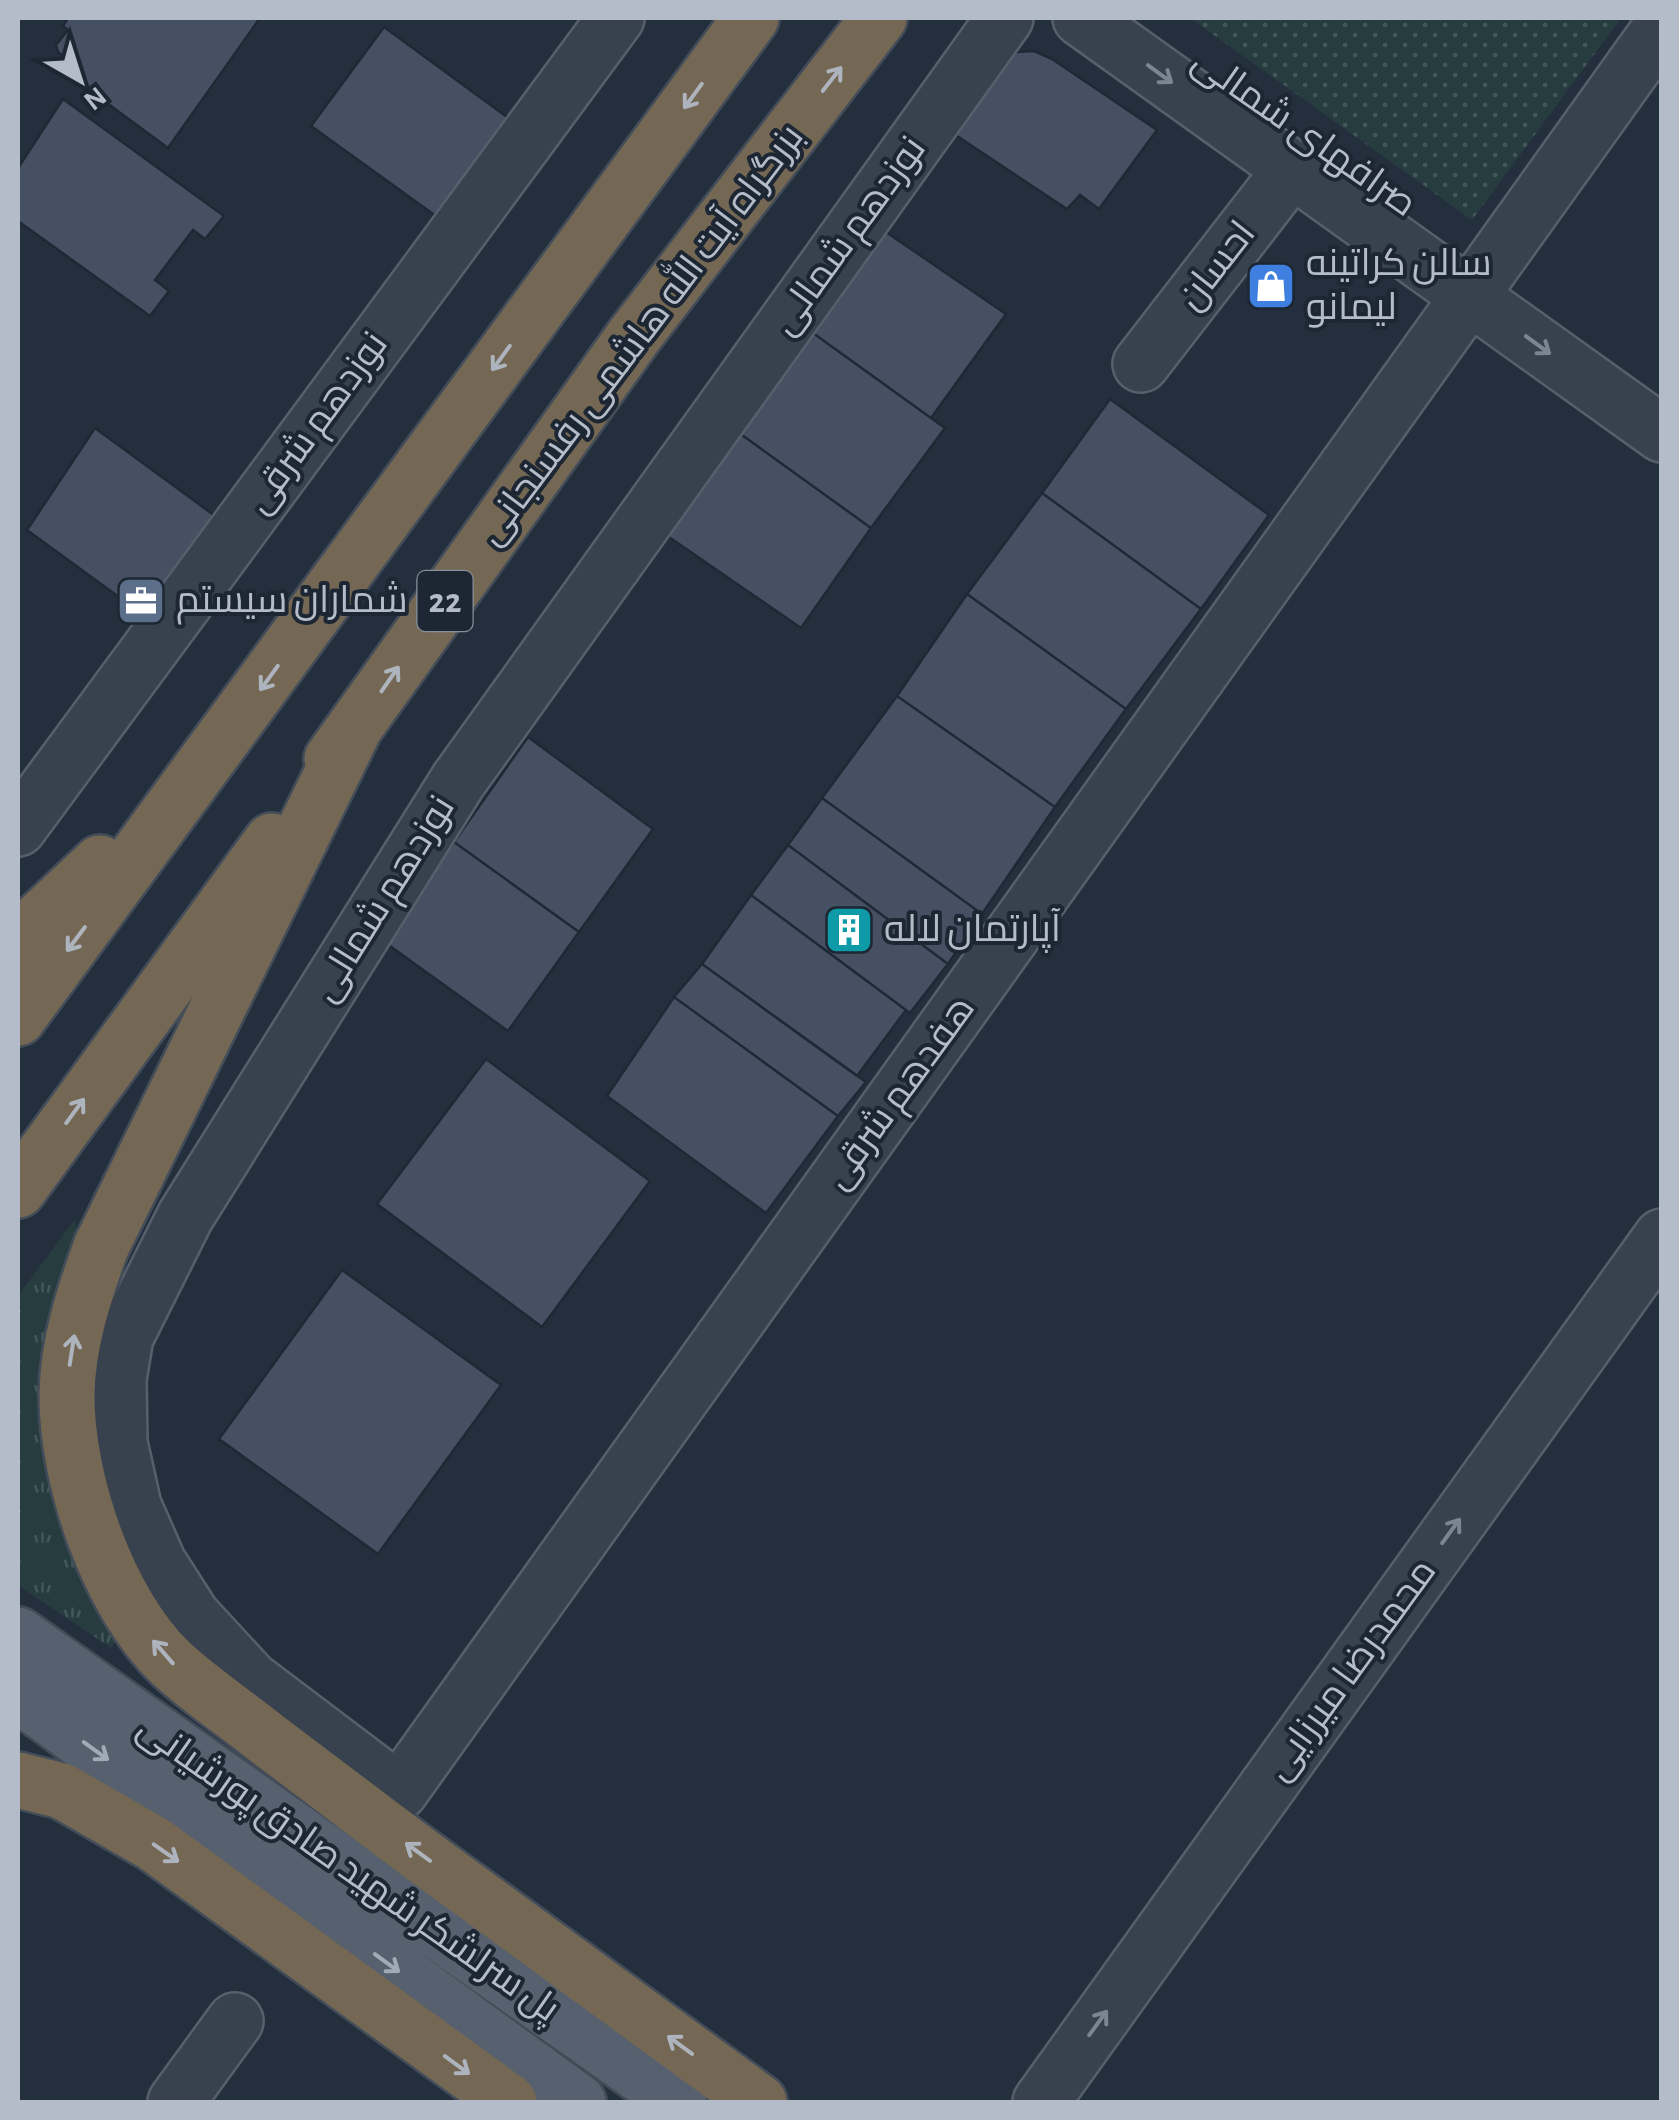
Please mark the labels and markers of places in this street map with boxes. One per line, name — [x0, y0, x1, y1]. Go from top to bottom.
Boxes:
place label: سالن کراتینه لیمانو — [1306, 245, 1492, 328]
shop icon: سالن کراتینه لیمانو — [1245, 260, 1297, 312]
office icon: شماران سیستم — [115, 575, 167, 627]
place label: شماران سیستم — [176, 581, 408, 625]
building icon: آپارتمان لاله — [823, 904, 875, 956]
place label: آپارتمان لاله — [884, 908, 1061, 953]

